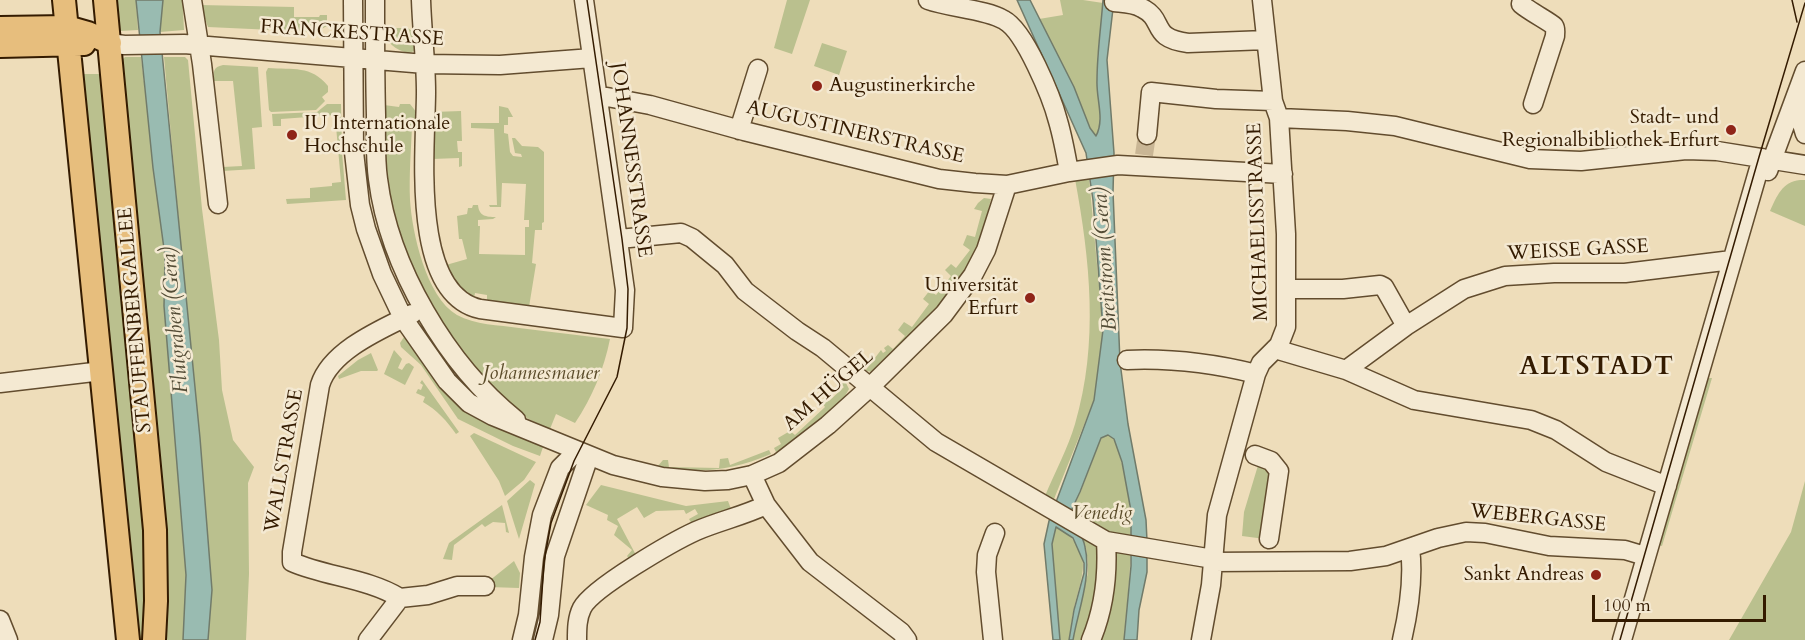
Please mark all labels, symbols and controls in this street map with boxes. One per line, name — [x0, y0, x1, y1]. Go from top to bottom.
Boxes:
street label: FRANCKESTRASSE — [259, 16, 445, 52]
street label: JOHANNESSTRASSE — [604, 61, 656, 259]
place label: Augustinerkirche — [829, 74, 976, 98]
marker: Augustinerkirche — [810, 79, 824, 93]
street label: AUGUSTINERSTRASSE — [744, 96, 966, 170]
place label: Stadt- und Regionalbibliothek Erfurt — [1502, 106, 1719, 153]
place label: IU Internationale Hochschule — [304, 112, 450, 159]
street label: MICHAELISSTRASSE — [1244, 122, 1274, 322]
marker: Stadt- und Regionalbibliothek Erfurt — [1724, 123, 1738, 137]
marker: IU Internationale Hochschule — [285, 128, 299, 142]
water label: Breitstrom (Gera) — [1088, 186, 1124, 332]
street label: STAUFFENBERGALLEE — [114, 206, 158, 434]
street label: WEISSE GASSE — [1507, 235, 1649, 267]
water label: Flutgraben (Gera) — [157, 246, 195, 394]
place label: Universität Erfurt — [924, 274, 1018, 321]
marker: Universität Erfurt — [1023, 291, 1037, 305]
street label: AM HÜGEL — [779, 345, 879, 437]
district label: ALTSTADT — [1519, 352, 1675, 384]
park label: Johannesmauer — [482, 362, 600, 386]
street label: WALLSTRASSE — [261, 387, 309, 535]
street label: WEBERGASSE — [1469, 500, 1607, 538]
park label: Venedig — [1072, 502, 1132, 526]
place label: Sankt Andreas — [1464, 563, 1584, 587]
marker: Sankt Andreas — [1589, 568, 1603, 582]
scale bar — [1595, 583, 1769, 621]
text: 100 m — [1603, 593, 1651, 618]

